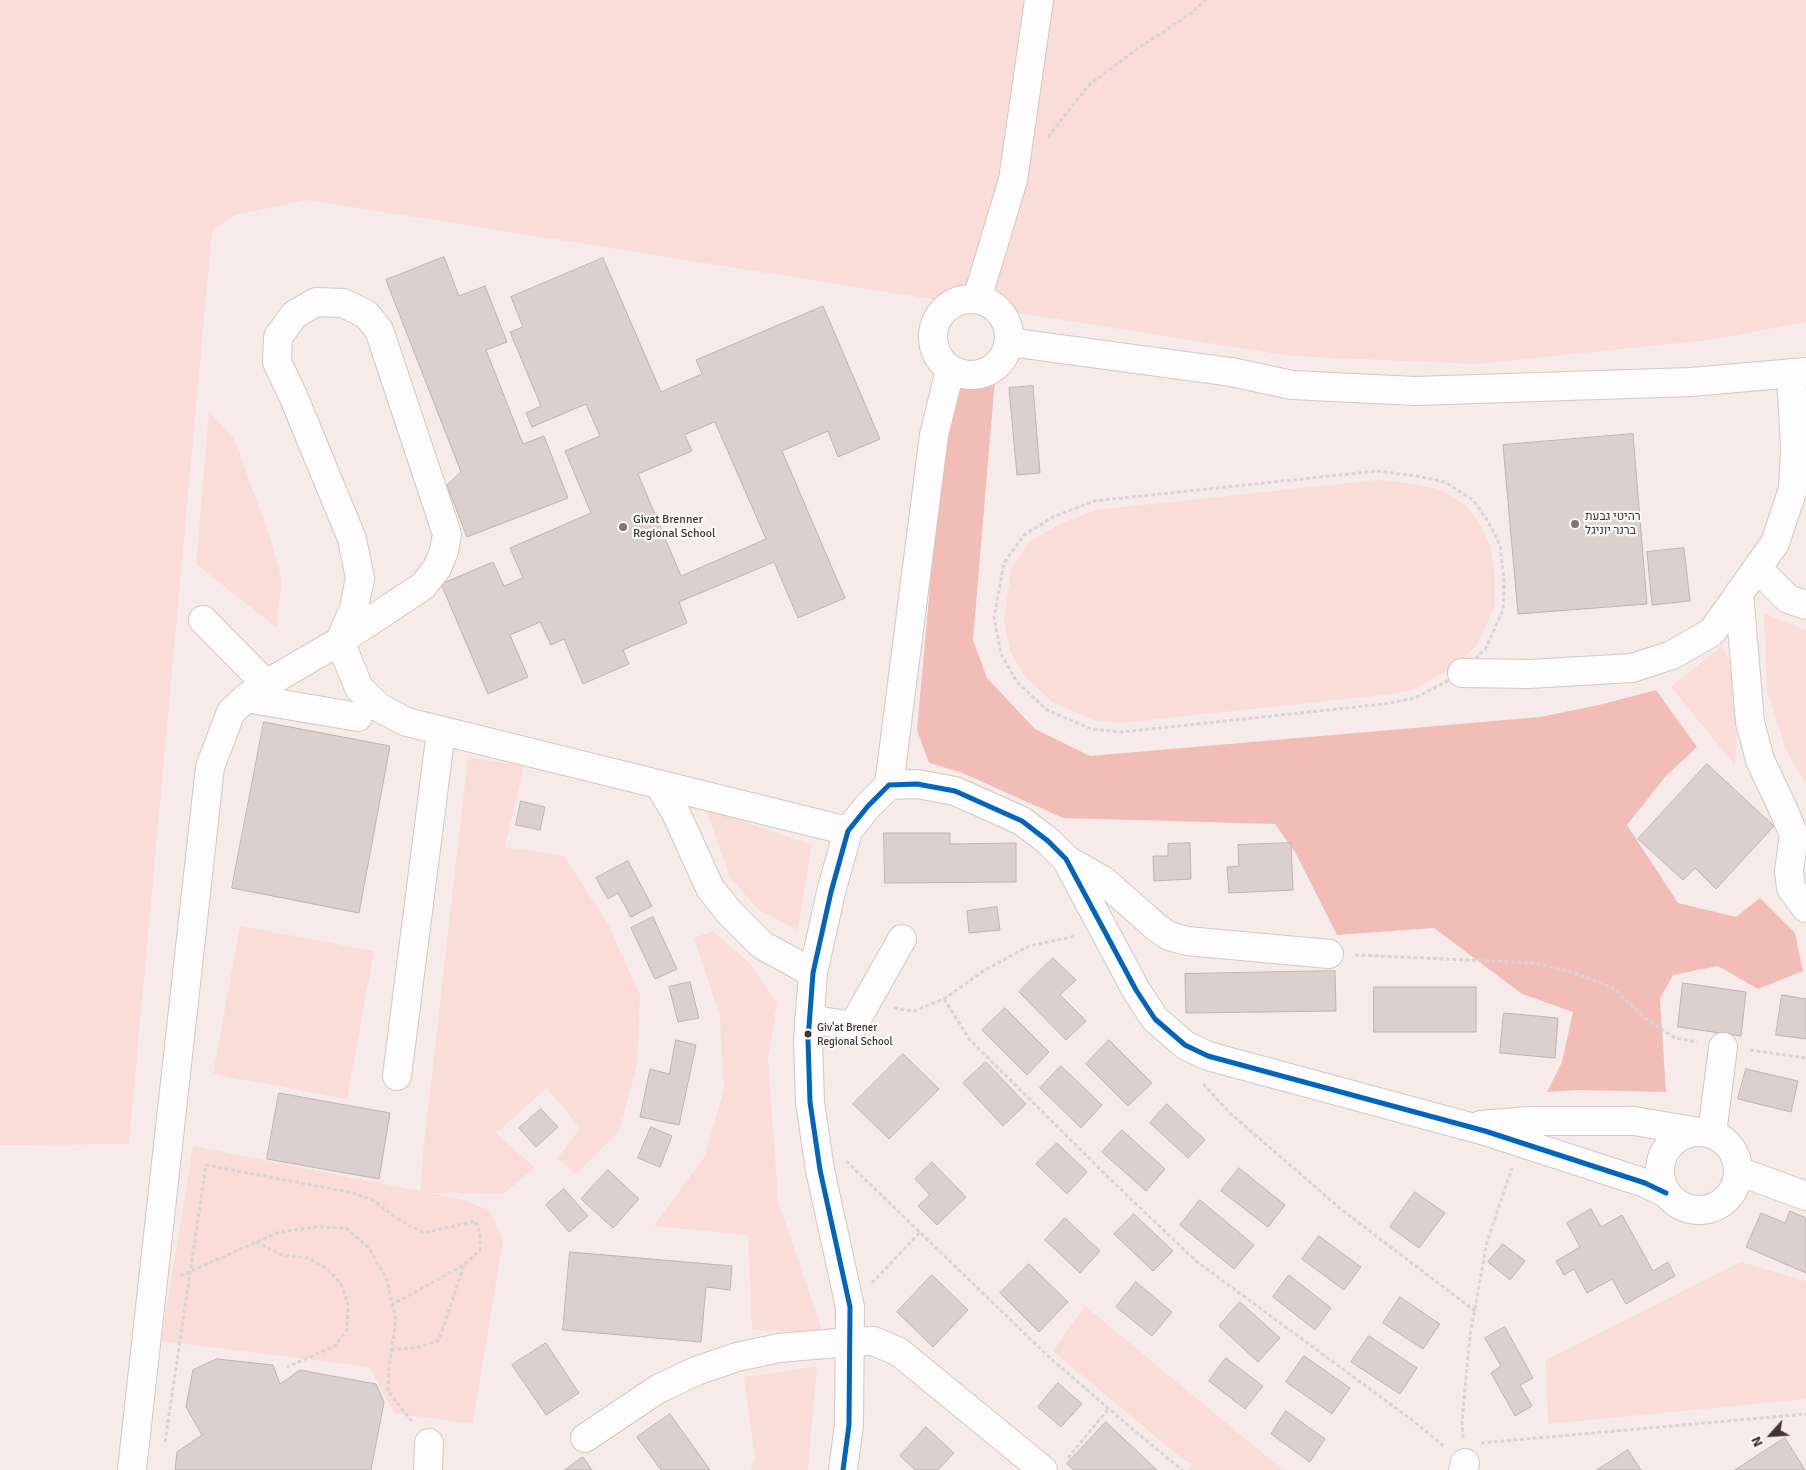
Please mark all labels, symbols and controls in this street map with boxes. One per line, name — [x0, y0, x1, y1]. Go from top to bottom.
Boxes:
place label: רהיטי גבעת ברנר יוניגל — [1585, 510, 1641, 538]
place label: Givat Brenner Regional School — [633, 513, 715, 541]
marker: רהיטי גבעת ברנר יוניגל — [1569, 518, 1581, 530]
marker: Givat Brenner Regional School — [617, 521, 629, 533]
place label: Giv'at Brener Regional School — [817, 1021, 893, 1047]
marker: Giv'at Brener Regional School — [803, 1029, 813, 1039]
north arrow — [1746, 1410, 1796, 1460]
text: N — [1747, 1434, 1767, 1450]

